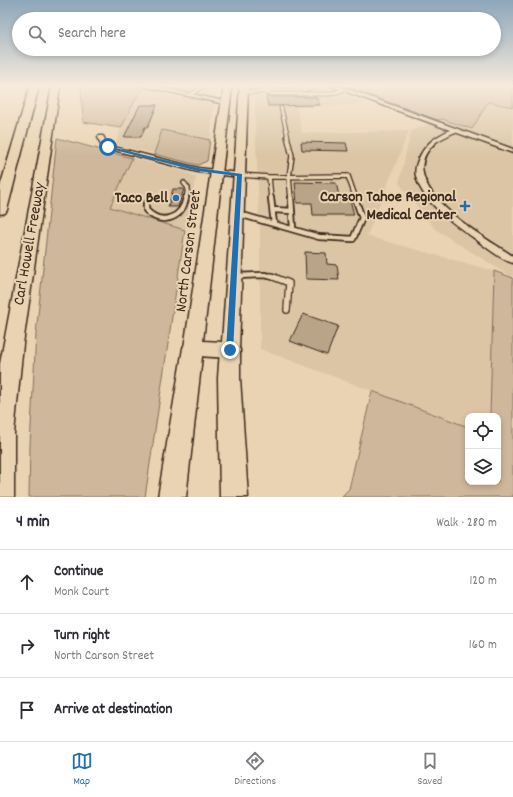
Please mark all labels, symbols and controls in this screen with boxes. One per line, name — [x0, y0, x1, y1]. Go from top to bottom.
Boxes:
search box — [12, 12, 501, 56]
icon: search — [26, 23, 48, 45]
text: Search here — [58, 23, 126, 45]
route start — [99, 138, 117, 156]
street label: Carl Howell Freeway — [8, 180, 52, 307]
place label: Carson Tahoe Regional Medical Center — [320, 186, 457, 227]
place label: Taco Bell — [115, 187, 168, 210]
street label: North Carson Street — [170, 188, 208, 313]
marker: Taco Bell — [171, 193, 181, 203]
marker: Carson Tahoe Regional Medical Center — [459, 200, 471, 212]
route end — [221, 341, 239, 359]
map controls — [465, 413, 501, 485]
button: locate — [465, 413, 501, 449]
button: layers — [465, 449, 501, 485]
text: 4 min — [16, 511, 50, 535]
text: Walk · 280 m — [436, 514, 497, 533]
text: Continue — [54, 561, 103, 583]
icon: ahead — [16, 571, 38, 593]
text: 120 m — [469, 572, 497, 591]
text: Monk Court — [54, 583, 109, 602]
text: Turn right — [54, 625, 110, 647]
icon: right — [16, 635, 38, 657]
text: 160 m — [469, 636, 497, 655]
text: North Carson Street — [54, 647, 154, 666]
icon: arrive — [16, 699, 38, 721]
text: Arrive at destination — [54, 699, 172, 721]
tab: Map — [71, 750, 93, 790]
tab: Directions — [234, 750, 276, 790]
tab: Saved — [418, 750, 442, 790]

